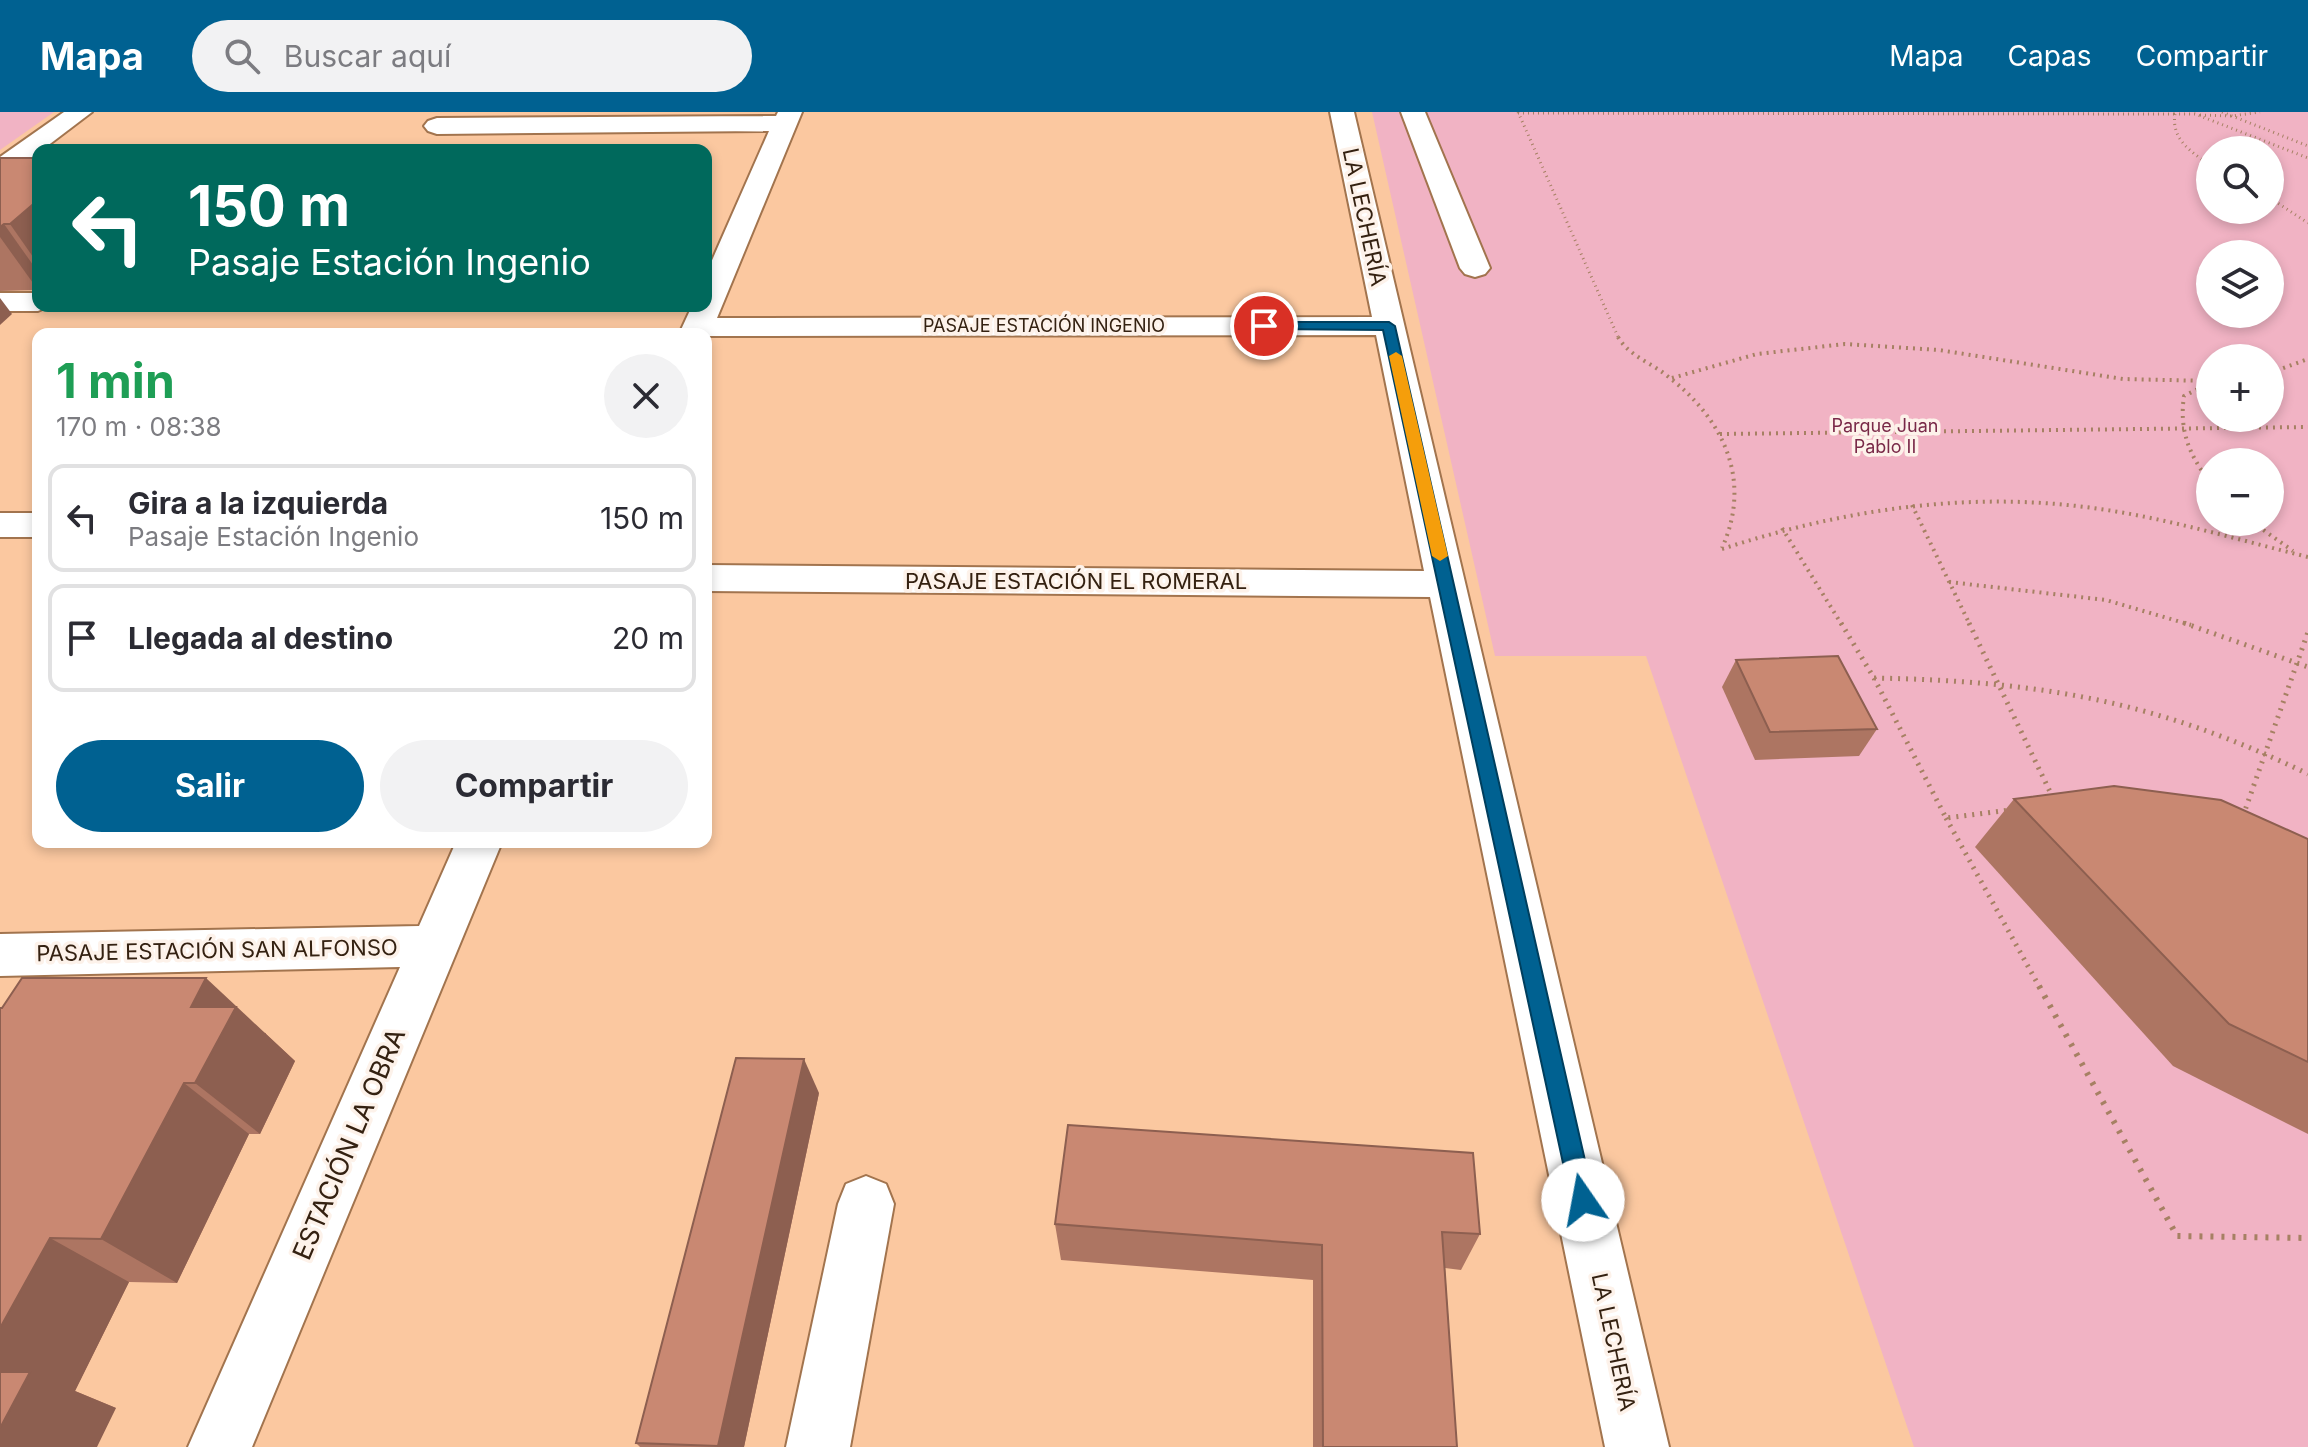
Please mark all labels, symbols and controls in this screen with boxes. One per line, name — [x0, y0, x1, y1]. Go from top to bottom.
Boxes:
search box — [192, 20, 752, 92]
text: Mapa — [40, 33, 144, 79]
icon: search — [220, 34, 264, 78]
text: Buscar aquí — [284, 38, 451, 74]
text: Mapa — [1889, 39, 1964, 73]
text: Capas — [2008, 39, 2092, 73]
text: Compartir — [2136, 39, 2268, 73]
map controls — [2196, 136, 2284, 536]
button: search — [2196, 136, 2284, 224]
street label: LA LECHERÍA — [1338, 146, 1392, 288]
text: 150 m — [188, 172, 350, 240]
icon: left — [56, 176, 160, 280]
text: Pasaje Estación Ingenio — [188, 240, 591, 284]
button: layers — [2196, 240, 2284, 328]
pin — [1230, 292, 1298, 360]
icon: arrive — [1242, 304, 1286, 348]
street label: PASAJE ESTACIÓN INGENIO — [923, 314, 1165, 336]
button: + — [2196, 344, 2284, 432]
text: 1 min — [56, 351, 175, 410]
button: close — [604, 354, 688, 438]
text: 170 m · 08:38 — [56, 411, 222, 442]
park label: Parque Juan Pablo II — [1832, 415, 1938, 457]
button: − — [2196, 448, 2284, 536]
text: Gira a la izquierda — [128, 485, 388, 521]
icon: left — [60, 496, 104, 540]
text: 150 m — [600, 500, 684, 536]
text: Pasaje Estación Ingenio — [128, 521, 419, 552]
street label: PASAJE ESTACIÓN EL ROMERAL — [905, 568, 1247, 594]
icon: arrive — [60, 616, 104, 660]
text: Llegada al destino — [128, 620, 393, 656]
text: 20 m — [612, 620, 684, 656]
button: Salir — [56, 740, 364, 832]
button: Compartir — [380, 740, 688, 832]
street label: PASAJE ESTACIÓN SAN ALFONSO — [36, 934, 398, 966]
street label: ESTACIÓN LA OBRA — [286, 1023, 411, 1264]
position arrow — [1541, 1158, 1625, 1242]
street label: LA LECHERÍA — [1587, 1271, 1641, 1413]

